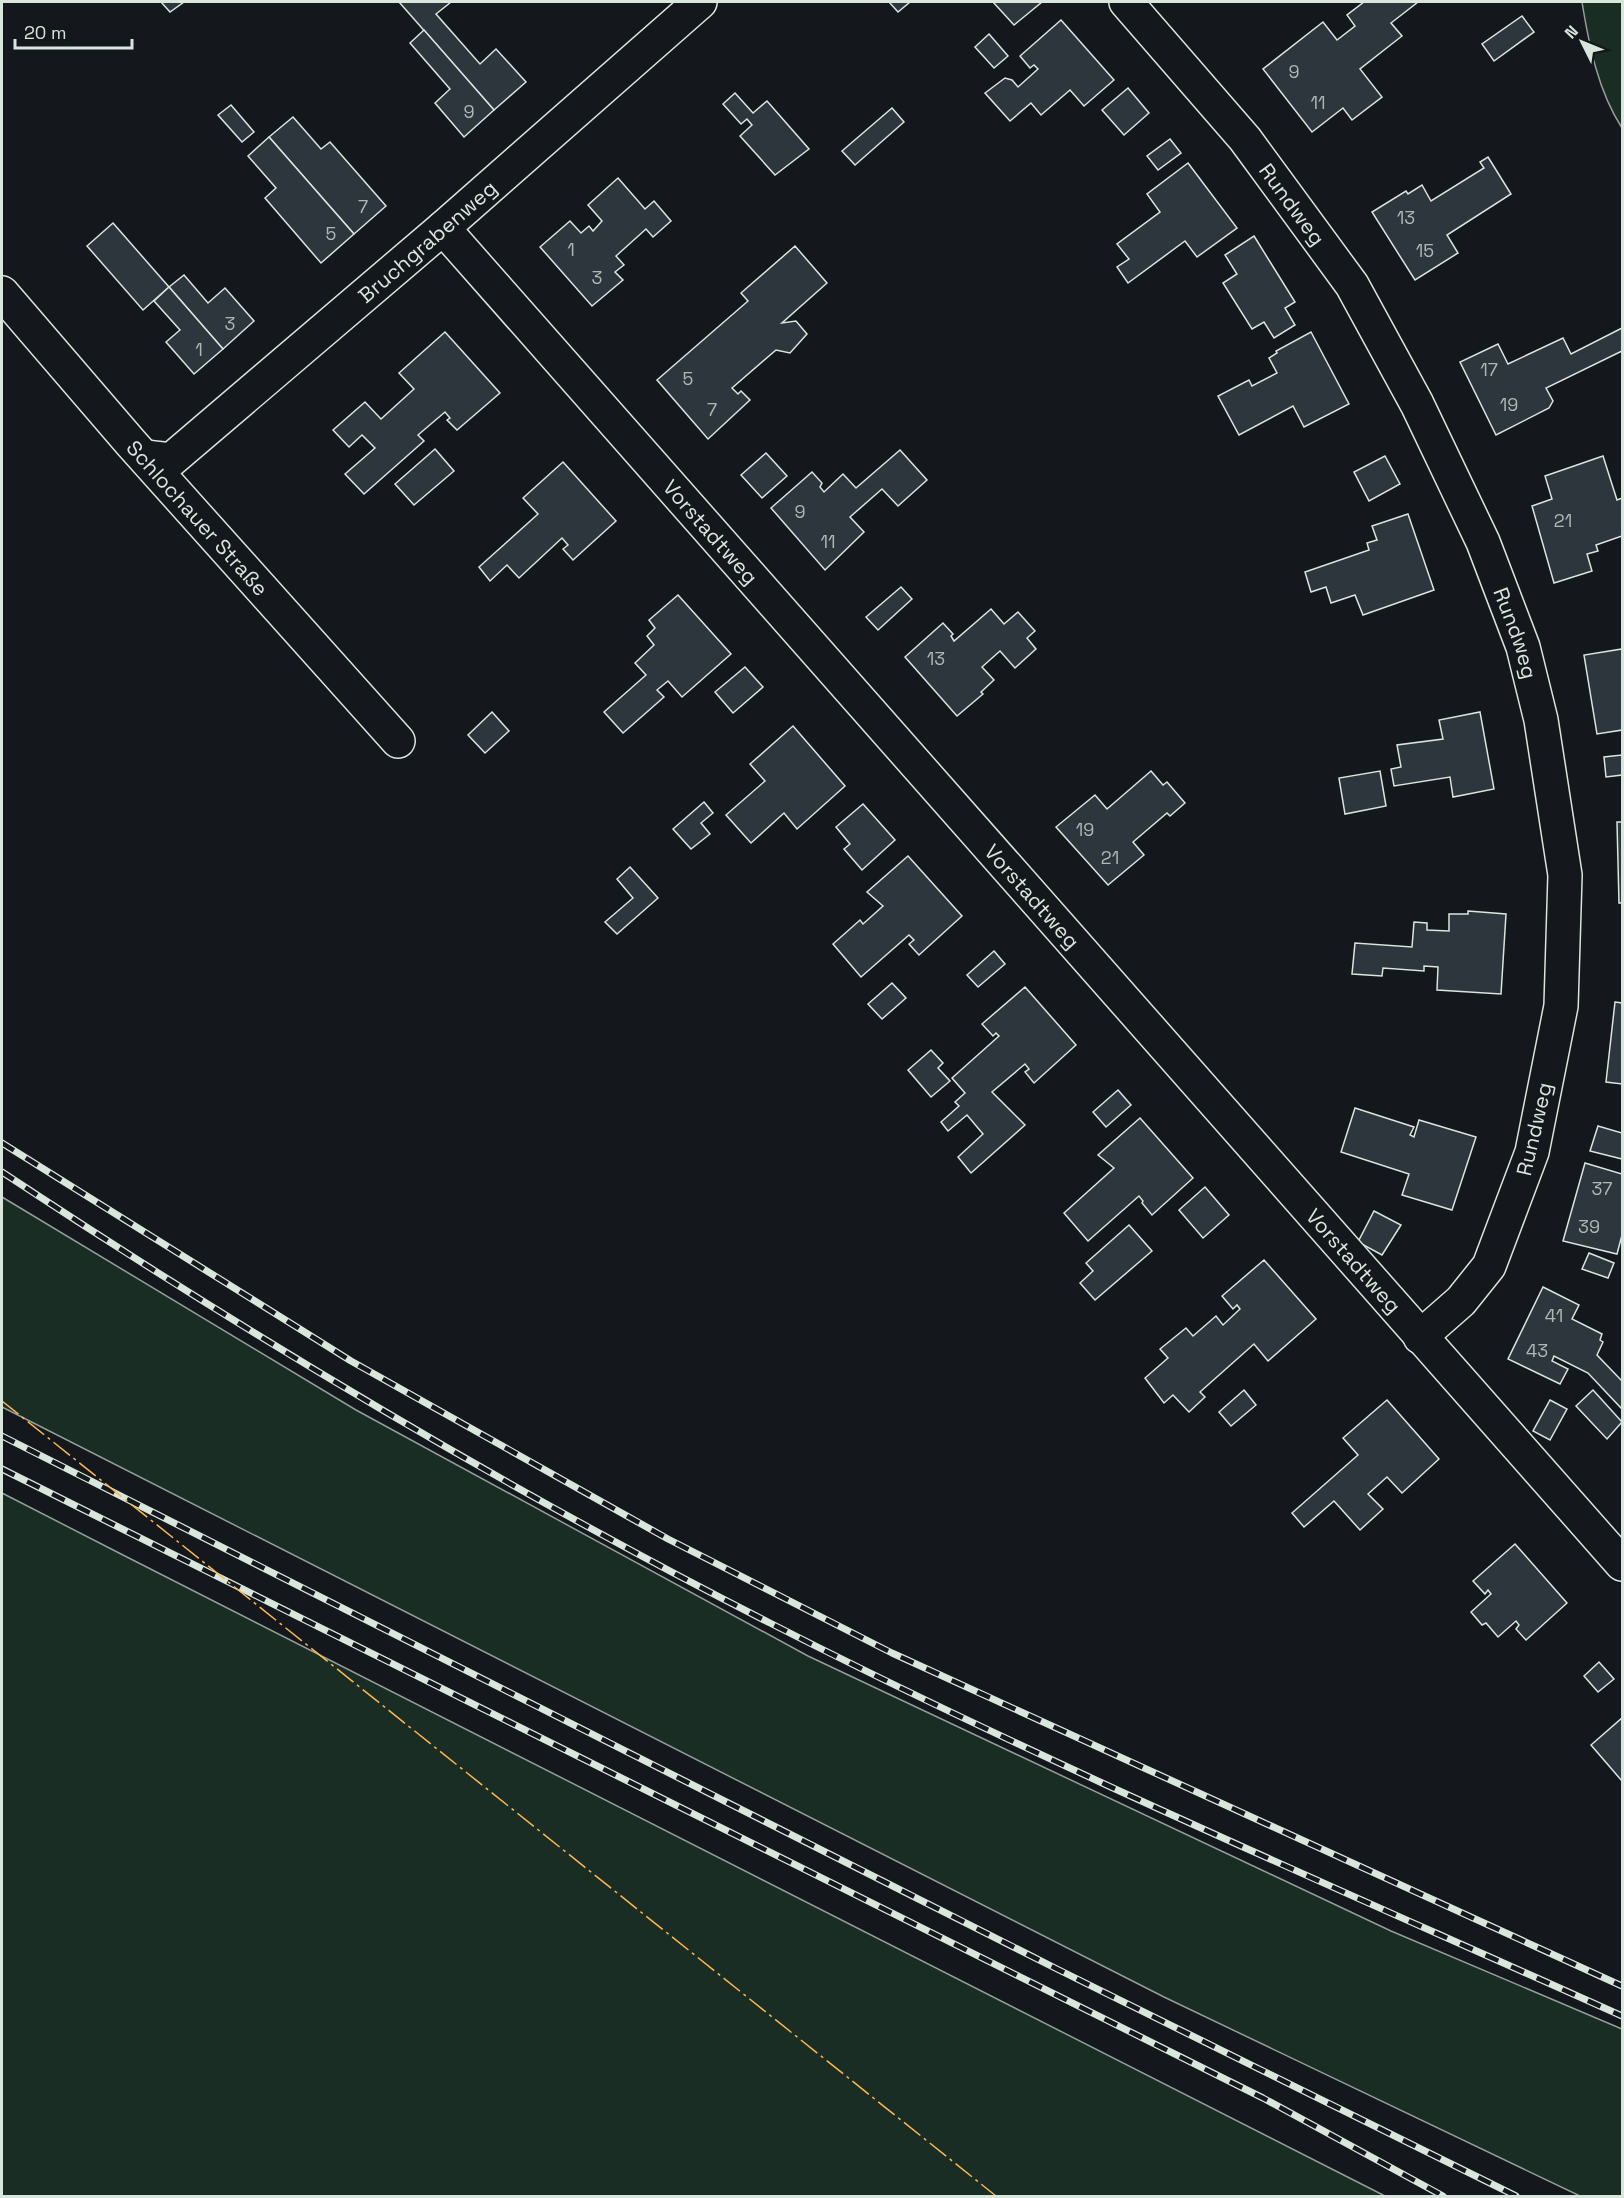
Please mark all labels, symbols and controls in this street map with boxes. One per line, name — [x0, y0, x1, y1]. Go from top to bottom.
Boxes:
scale bar — [15, 12, 132, 50]
north arrow — [1552, 12, 1612, 72]
text: 20 m — [24, 21, 67, 44]
text: N — [1560, 21, 1583, 43]
house number: 9 — [1288, 60, 1300, 83]
house number: 11 — [1310, 91, 1326, 114]
house number: 9 — [463, 100, 475, 123]
street label: Rundweg — [1254, 158, 1332, 250]
street label: Bruchgrabenweg — [352, 174, 502, 308]
house number: 7 — [358, 195, 368, 218]
house number: 13 — [1397, 206, 1415, 229]
house number: 5 — [326, 222, 336, 245]
house number: 1 — [567, 238, 575, 261]
house number: 15 — [1416, 239, 1434, 262]
house number: 3 — [592, 266, 602, 289]
house number: 3 — [225, 312, 235, 335]
house number: 1 — [195, 338, 203, 361]
house number: 17 — [1480, 358, 1498, 381]
house number: 5 — [683, 367, 693, 390]
house number: 19 — [1500, 393, 1518, 416]
house number: 7 — [707, 398, 717, 421]
street label: Schlochauer Straße — [121, 434, 275, 601]
street label: Vorstadtweg — [658, 474, 764, 590]
house number: 9 — [794, 500, 806, 523]
house number: 21 — [1554, 509, 1572, 532]
house number: 11 — [820, 530, 836, 553]
street label: Rundweg — [1488, 583, 1544, 681]
house number: 13 — [927, 647, 945, 670]
house number: 19 — [1076, 818, 1094, 841]
street label: Vorstadtweg — [979, 838, 1086, 954]
house number: 21 — [1101, 846, 1119, 869]
street label: Rundweg — [1510, 1080, 1558, 1178]
house number: 37 — [1591, 1177, 1613, 1200]
street label: Vorstadtweg — [1301, 1202, 1408, 1318]
house number: 39 — [1578, 1215, 1600, 1238]
house number: 41 — [1545, 1304, 1563, 1327]
house number: 43 — [1526, 1339, 1548, 1362]

